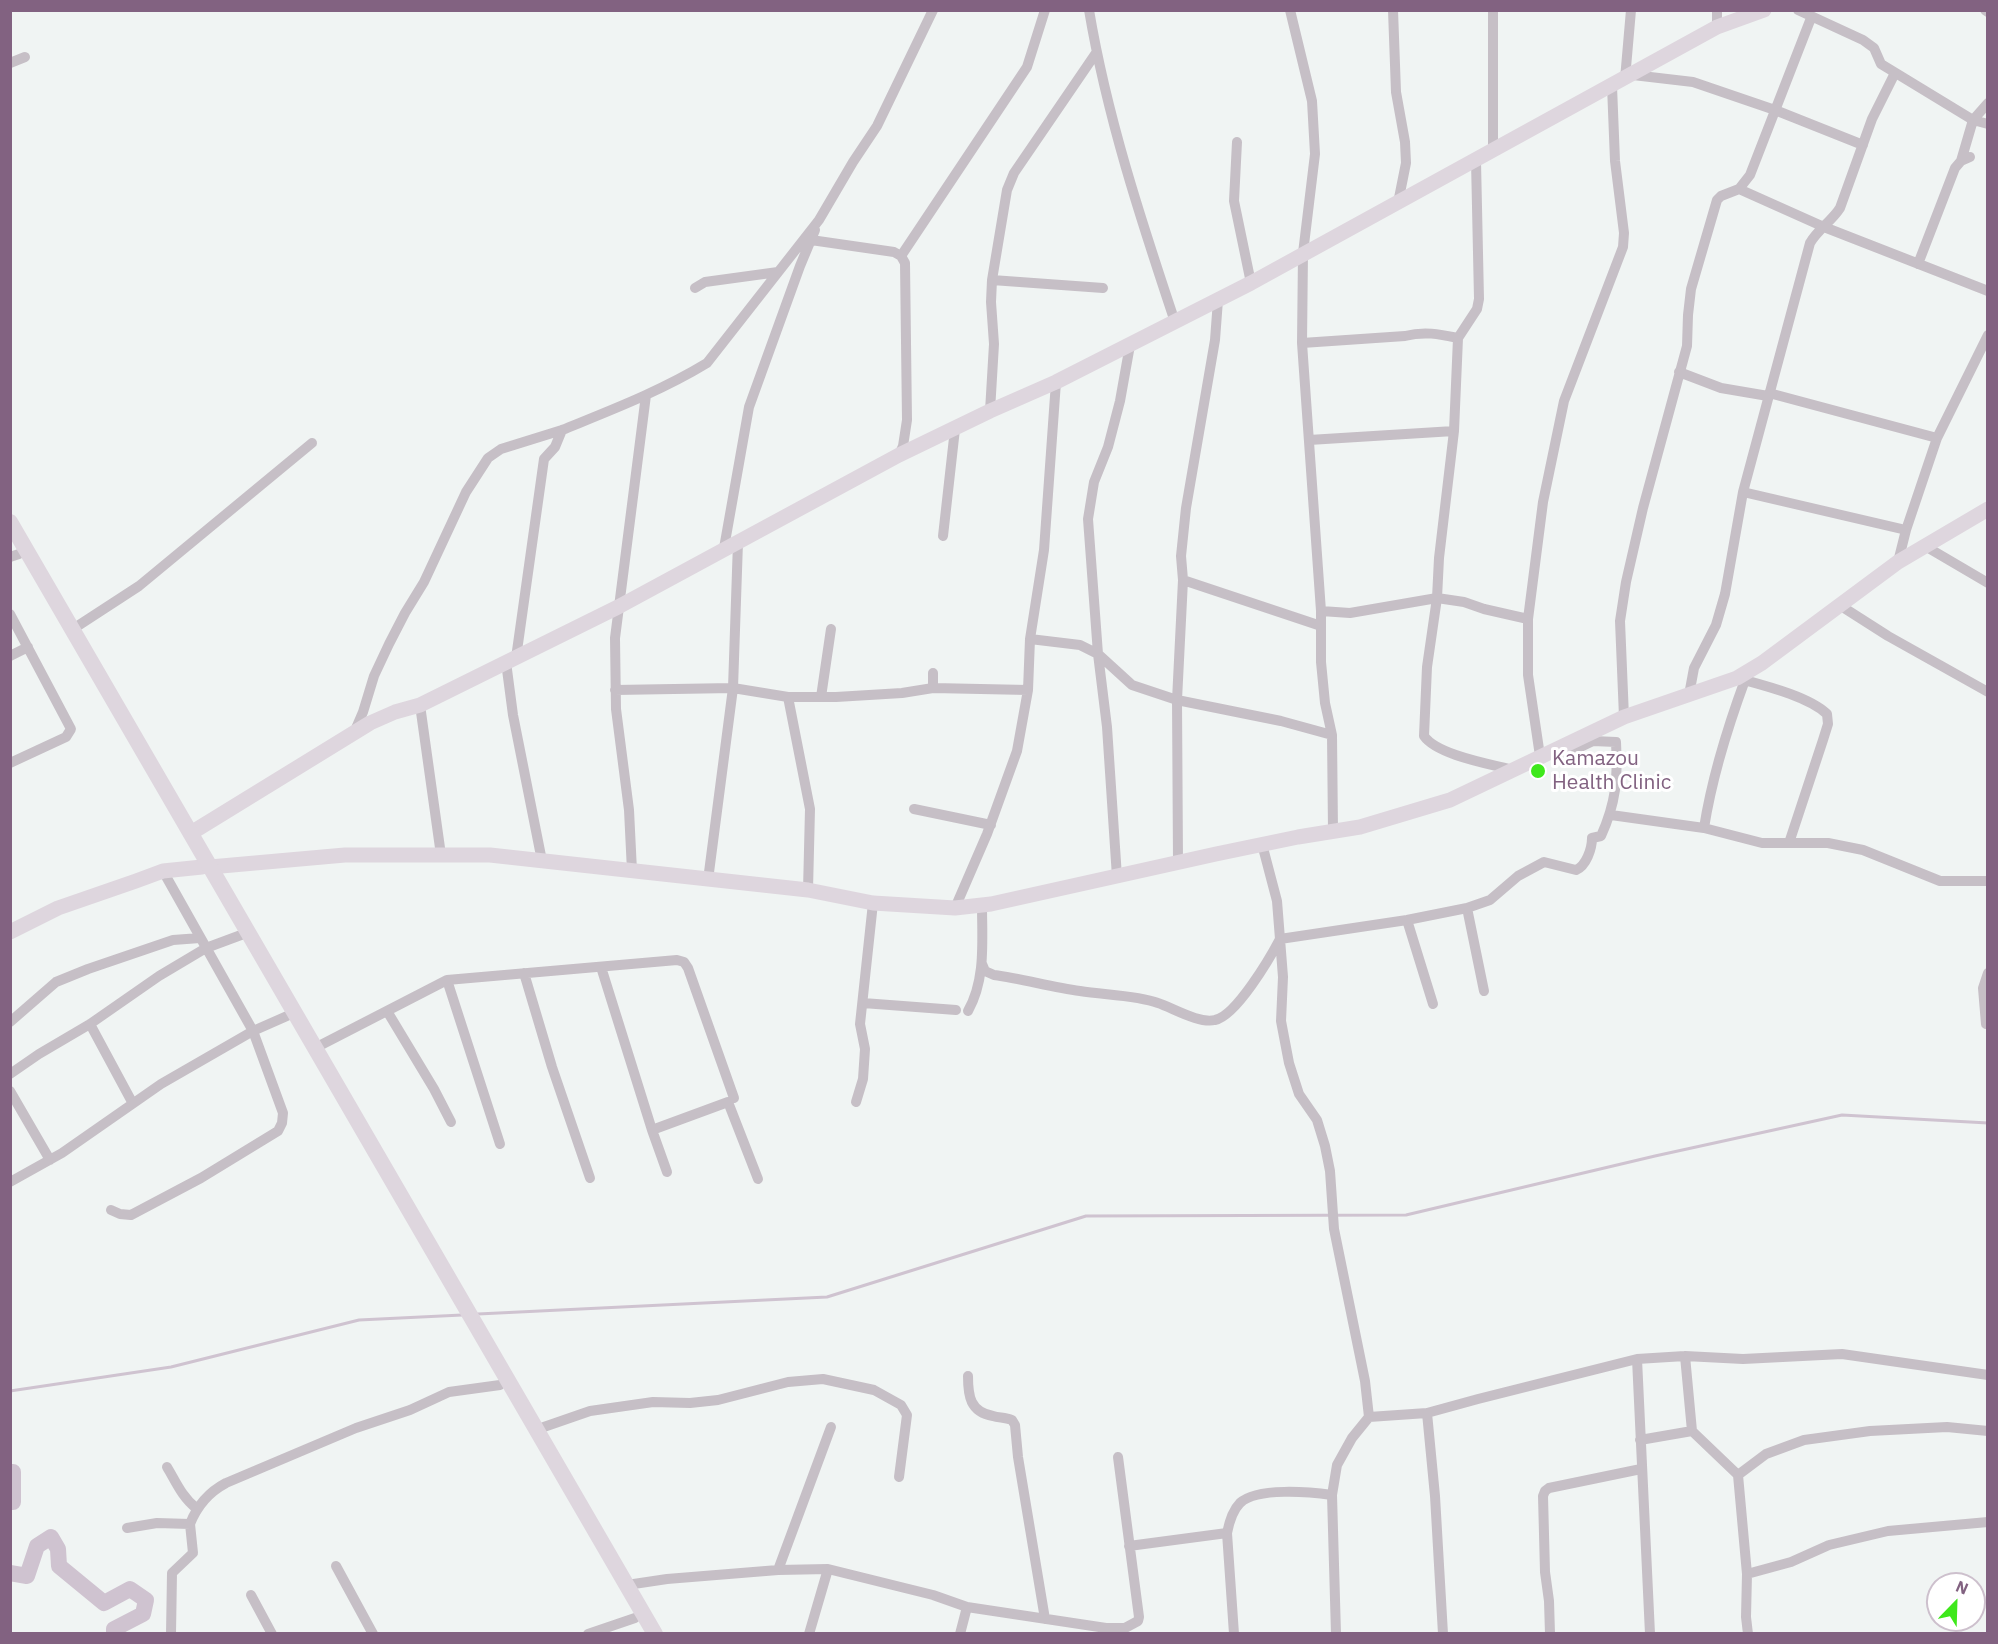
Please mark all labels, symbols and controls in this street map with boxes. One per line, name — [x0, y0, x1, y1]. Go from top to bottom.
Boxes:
place label: Kamazou Health Clinic — [1552, 746, 1671, 796]
marker: Kamazou Health Clinic — [1529, 762, 1547, 780]
north arrow — [1926, 1572, 1986, 1632]
text: N — [1953, 1576, 1971, 1599]

